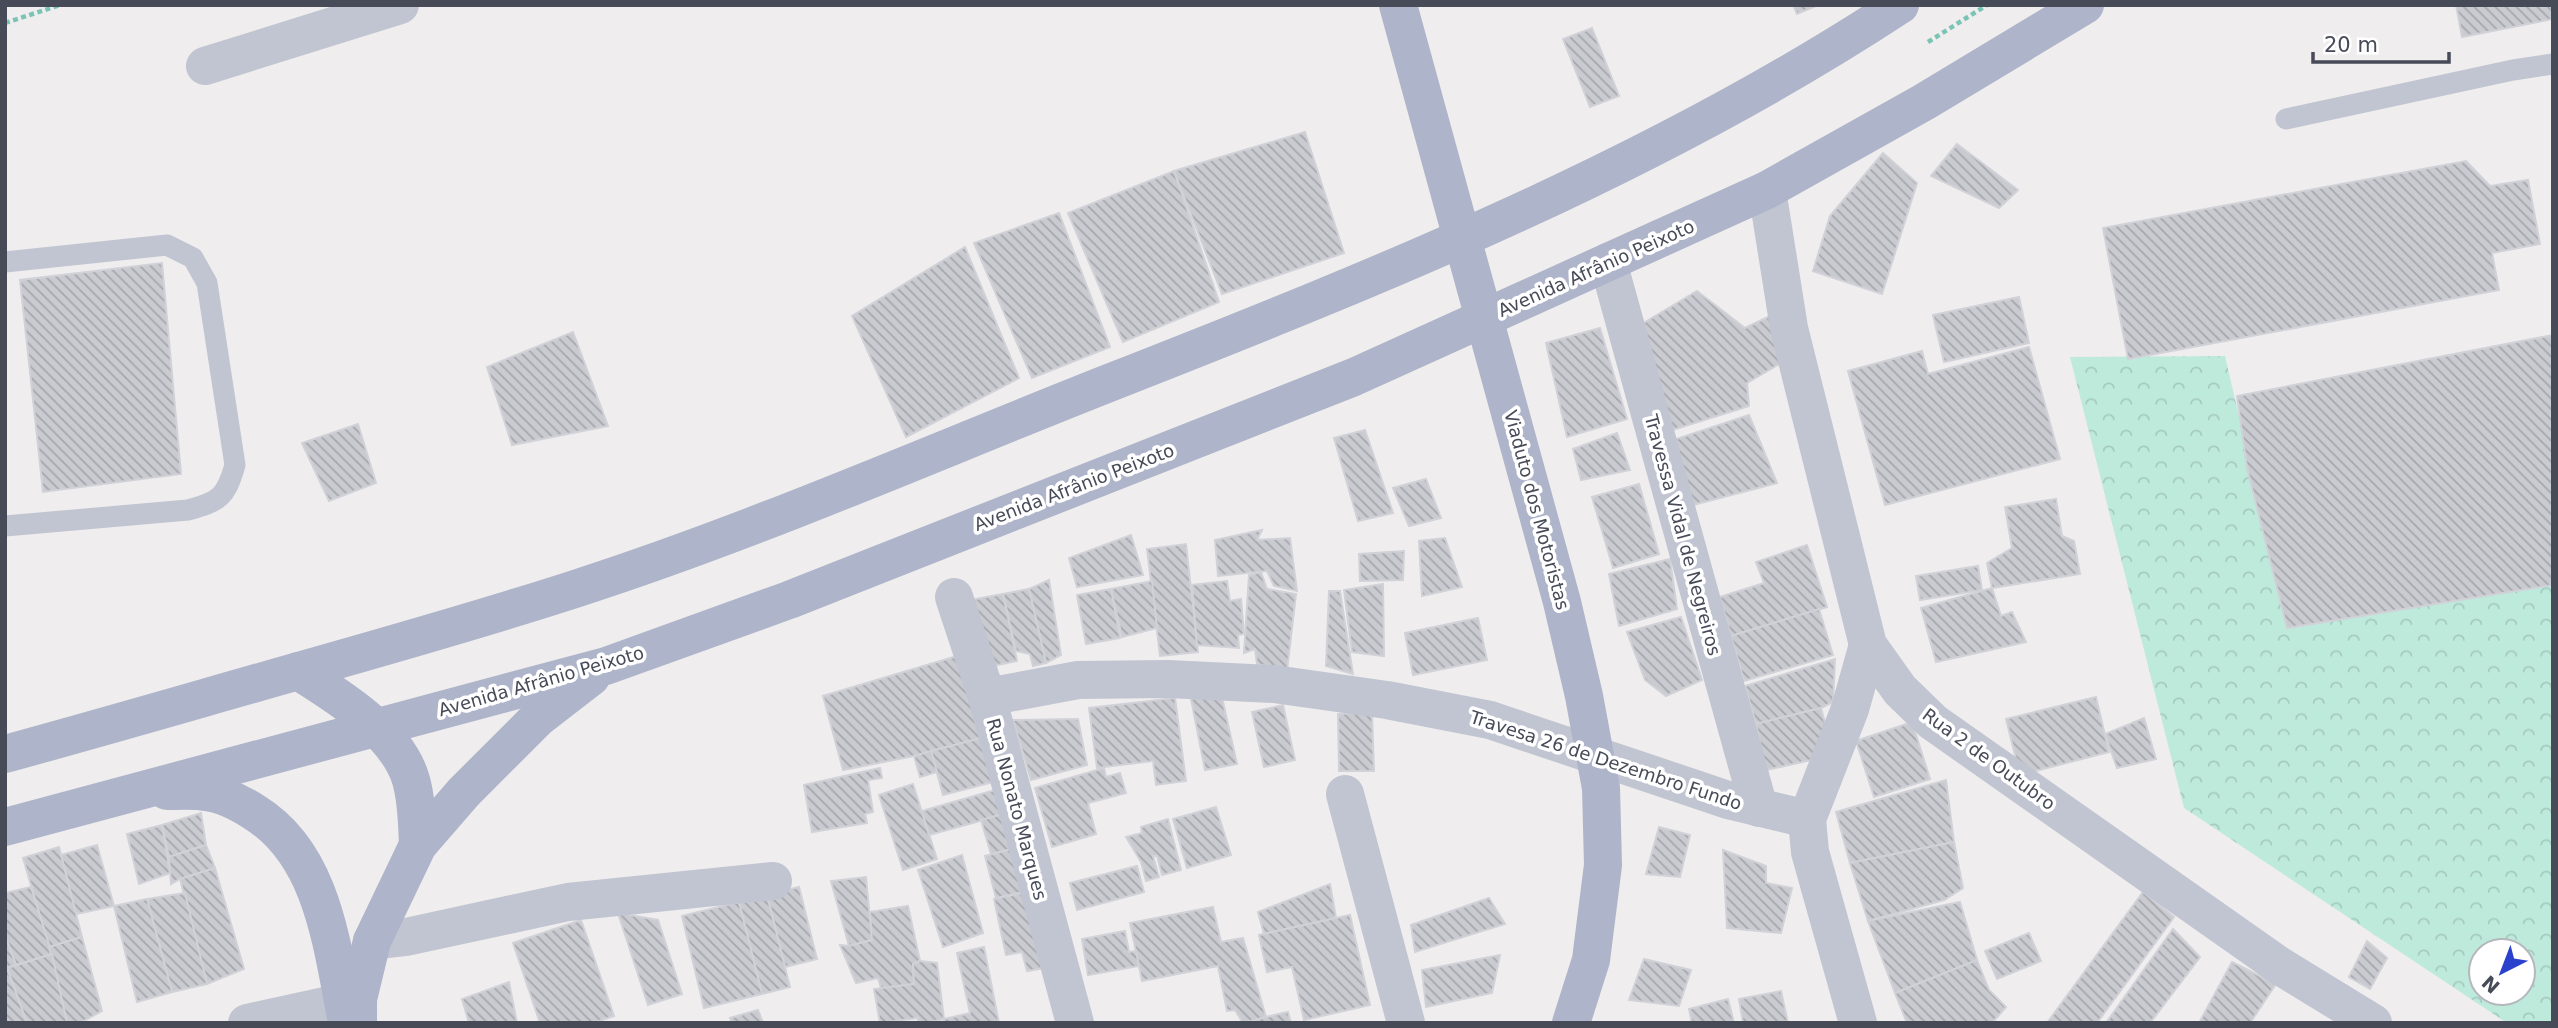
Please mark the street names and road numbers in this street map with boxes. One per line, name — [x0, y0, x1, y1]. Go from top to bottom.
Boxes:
street label: Avenida Afrânio Peixoto — [1495, 215, 1697, 321]
street label: Viaduto dos Motoristas — [1500, 408, 1574, 612]
street label: Travessa Vidal de Negreiros — [1640, 411, 1725, 658]
street label: Avenida Afrânio Peixoto — [971, 439, 1177, 535]
street label: Avenida Afrânio Peixoto — [436, 642, 646, 720]
street label: Rua 2 de Outubro — [1919, 704, 2059, 814]
street label: Travesa 26 de Dezembro Fundo — [1467, 706, 1744, 814]
street label: Rua Nonato Marques — [983, 716, 1051, 902]

